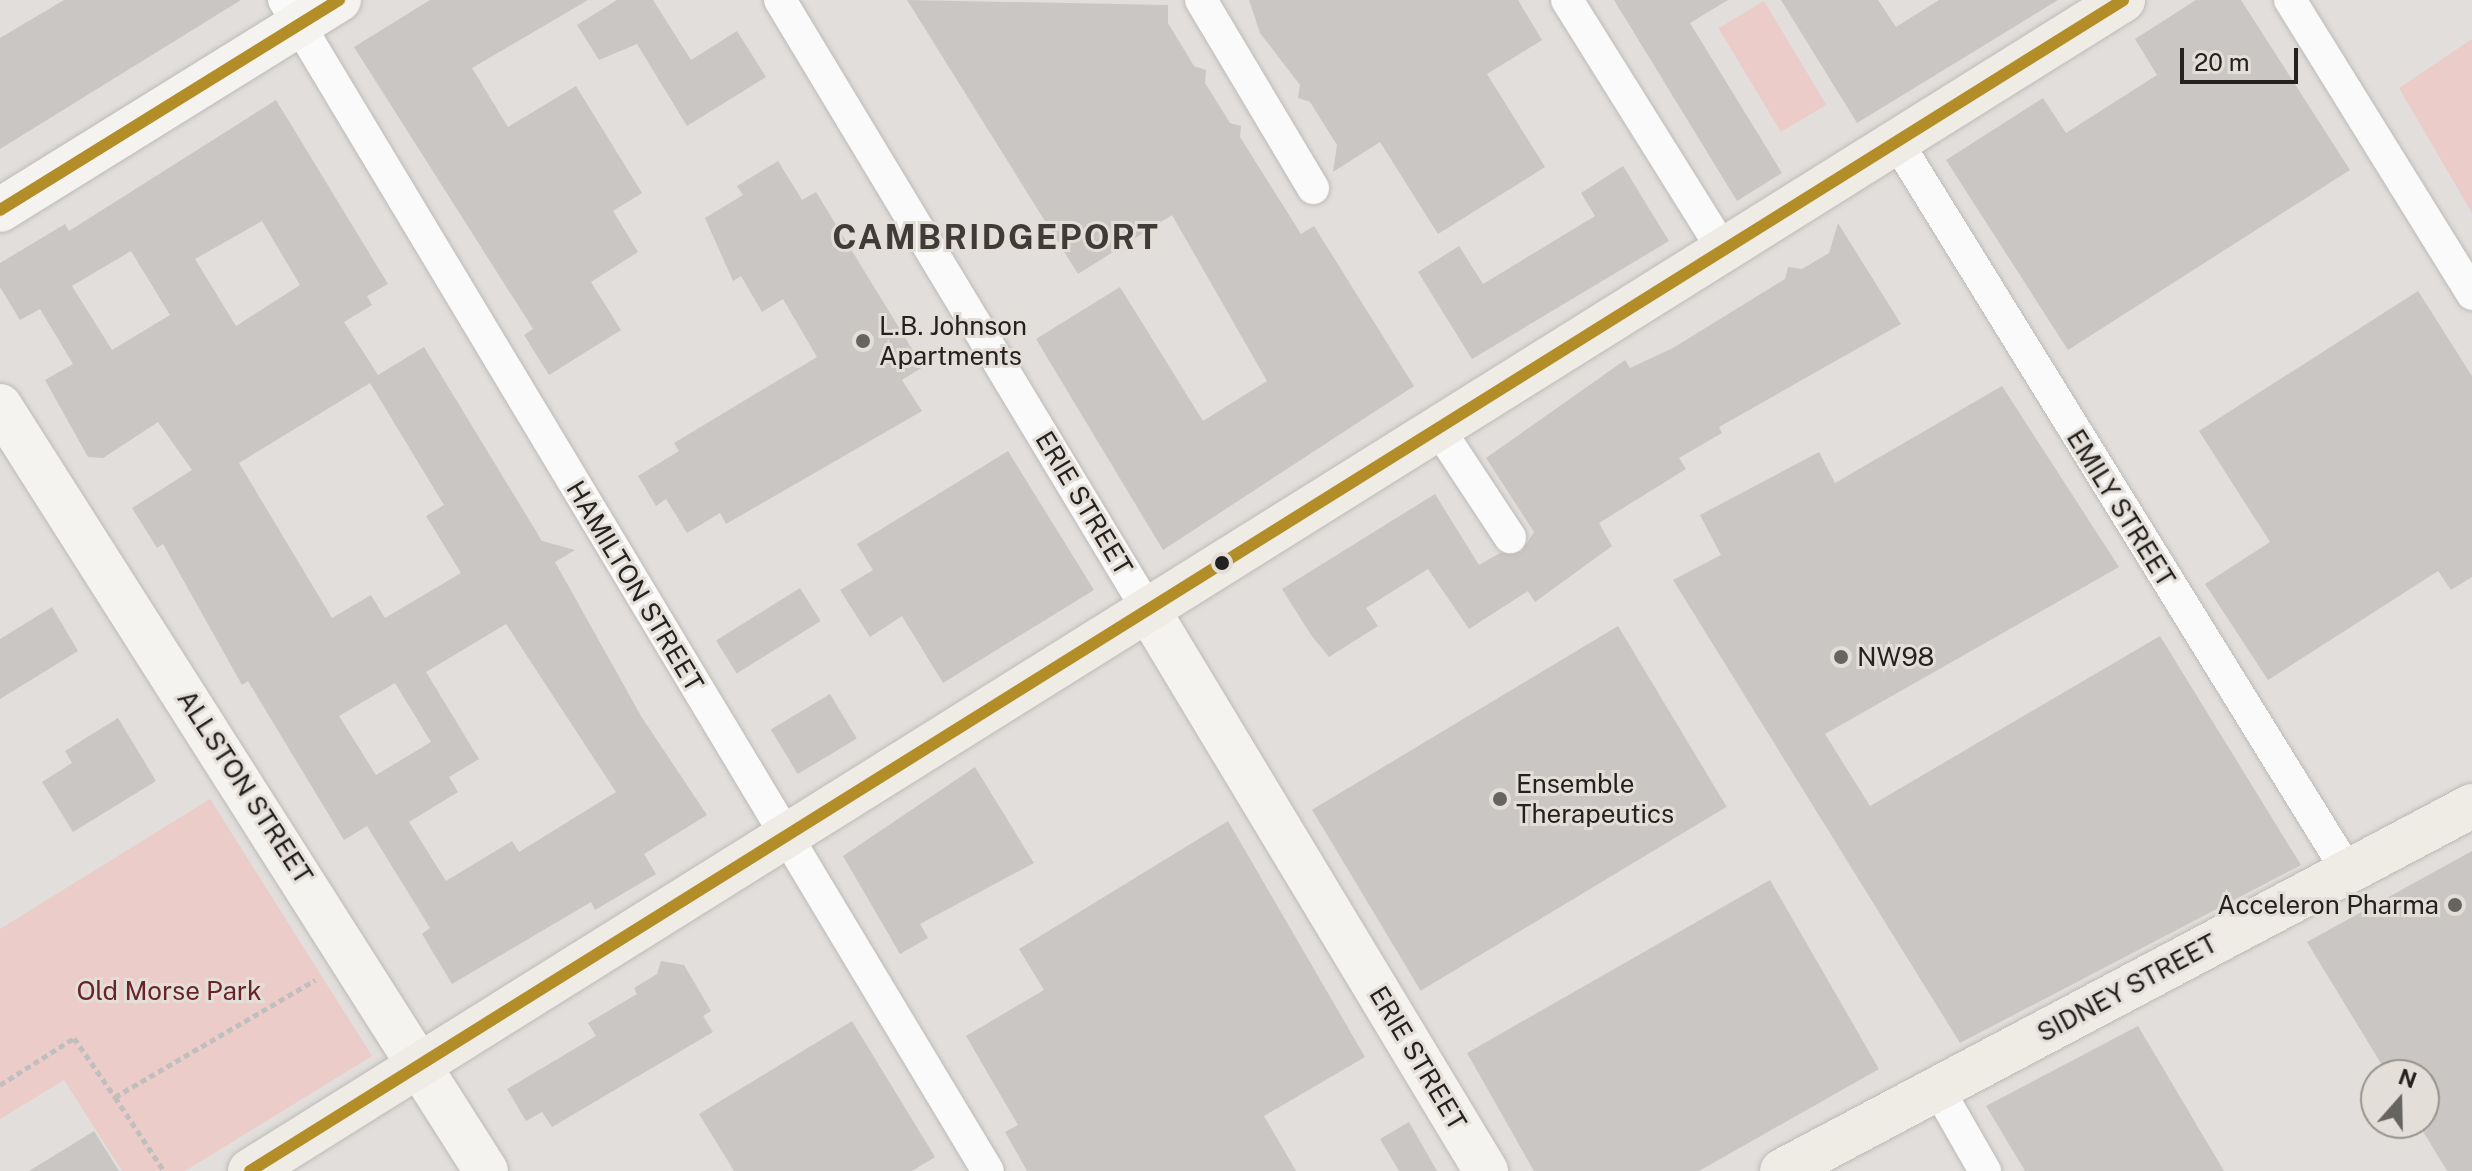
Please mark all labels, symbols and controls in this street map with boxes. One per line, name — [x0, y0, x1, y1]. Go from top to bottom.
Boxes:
scale bar — [2184, 32, 2302, 82]
text: 20 m — [2194, 48, 2250, 76]
district label: CAMBRIDGEPORT — [832, 218, 1160, 258]
place label: L.B. Johnson Apartments — [879, 310, 1027, 372]
marker: L.B. Johnson Apartments — [854, 332, 872, 350]
street label: EMILY STREET — [2060, 424, 2182, 592]
street label: ERIE STREET — [1029, 426, 1139, 580]
street label: HAMILTON STREET — [560, 475, 710, 697]
unlabelled marker — [1214, 555, 1230, 571]
place label: NW98 — [1857, 641, 1934, 673]
marker: NW98 — [1832, 648, 1850, 666]
street label: ALLSTON STREET — [171, 684, 319, 890]
place label: Ensemble Therapeutics — [1516, 768, 1674, 830]
marker: Ensemble Therapeutics — [1491, 790, 1509, 808]
place label: Acceleron Pharma — [2217, 889, 2439, 921]
marker: Acceleron Pharma — [2446, 896, 2464, 914]
street label: SIDNEY STREET — [2032, 927, 2222, 1049]
park label: Old Morse Park — [76, 975, 262, 1007]
street label: ERIE STREET — [1363, 981, 1473, 1135]
north arrow — [2360, 1059, 2440, 1139]
text: N — [2395, 1063, 2420, 1093]

